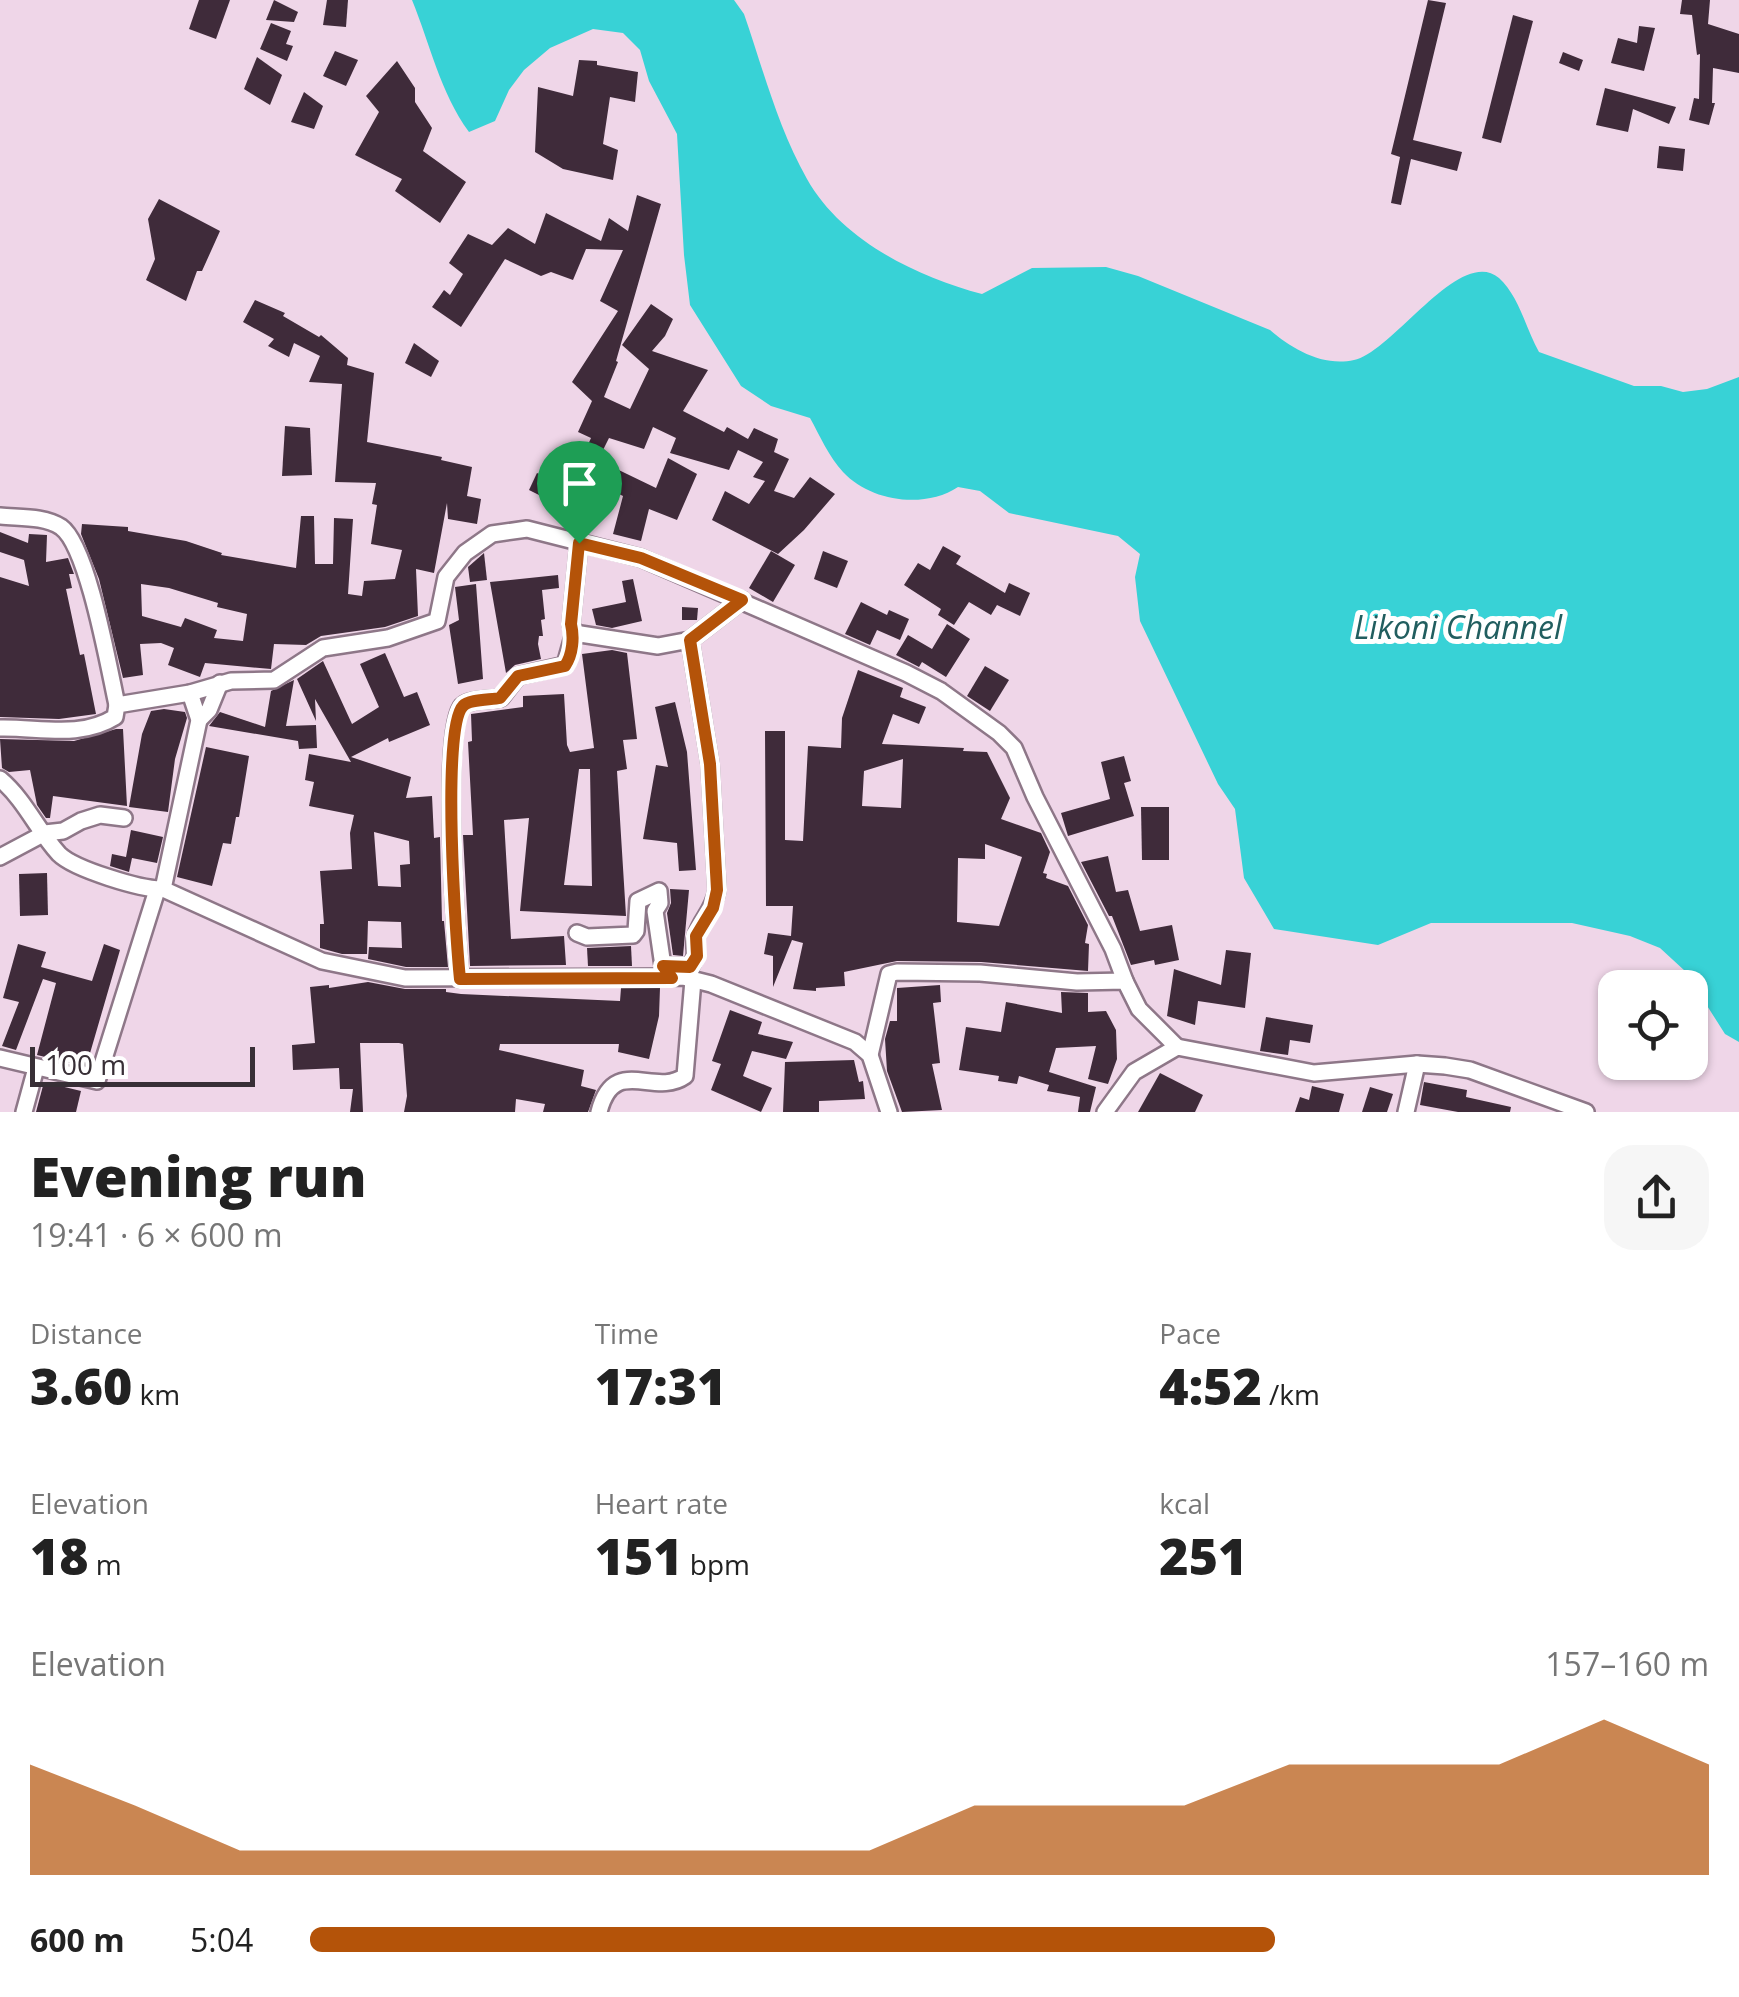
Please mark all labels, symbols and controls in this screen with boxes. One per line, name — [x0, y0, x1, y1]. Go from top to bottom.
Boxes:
pin — [537, 441, 622, 544]
icon: arrive — [552, 456, 607, 511]
water label: Likoni Channel — [1354, 605, 1563, 648]
map controls — [1598, 970, 1708, 1080]
button: locate — [1598, 970, 1708, 1080]
scale bar — [30, 1042, 255, 1086]
text: 100 m — [45, 1045, 126, 1083]
text: Evening run — [30, 1138, 366, 1213]
button: share — [1604, 1145, 1709, 1250]
text: 19:41 · 6 × 600 m — [30, 1213, 283, 1256]
text: Distance — [30, 1314, 143, 1352]
text: Time — [595, 1314, 659, 1352]
text: Pace — [1159, 1314, 1221, 1352]
text: 3.60 — [30, 1352, 132, 1420]
text: 17:31 — [595, 1352, 726, 1420]
text: 4:52 — [1159, 1352, 1262, 1420]
text: km — [132, 1375, 180, 1413]
text: /km — [1262, 1375, 1320, 1413]
text: Elevation — [30, 1484, 149, 1522]
text: Heart rate — [595, 1484, 728, 1522]
text: kcal — [1159, 1484, 1210, 1522]
text: 18 — [30, 1522, 89, 1590]
text: 151 — [595, 1522, 683, 1590]
text: 251 — [1159, 1522, 1247, 1590]
text: m — [89, 1545, 122, 1583]
text: bpm — [683, 1545, 750, 1583]
text: Elevation — [30, 1642, 166, 1685]
text: 157–160 m — [1545, 1642, 1709, 1685]
text: 600 m — [30, 1918, 125, 1961]
text: 5:04 — [190, 1918, 253, 1961]

